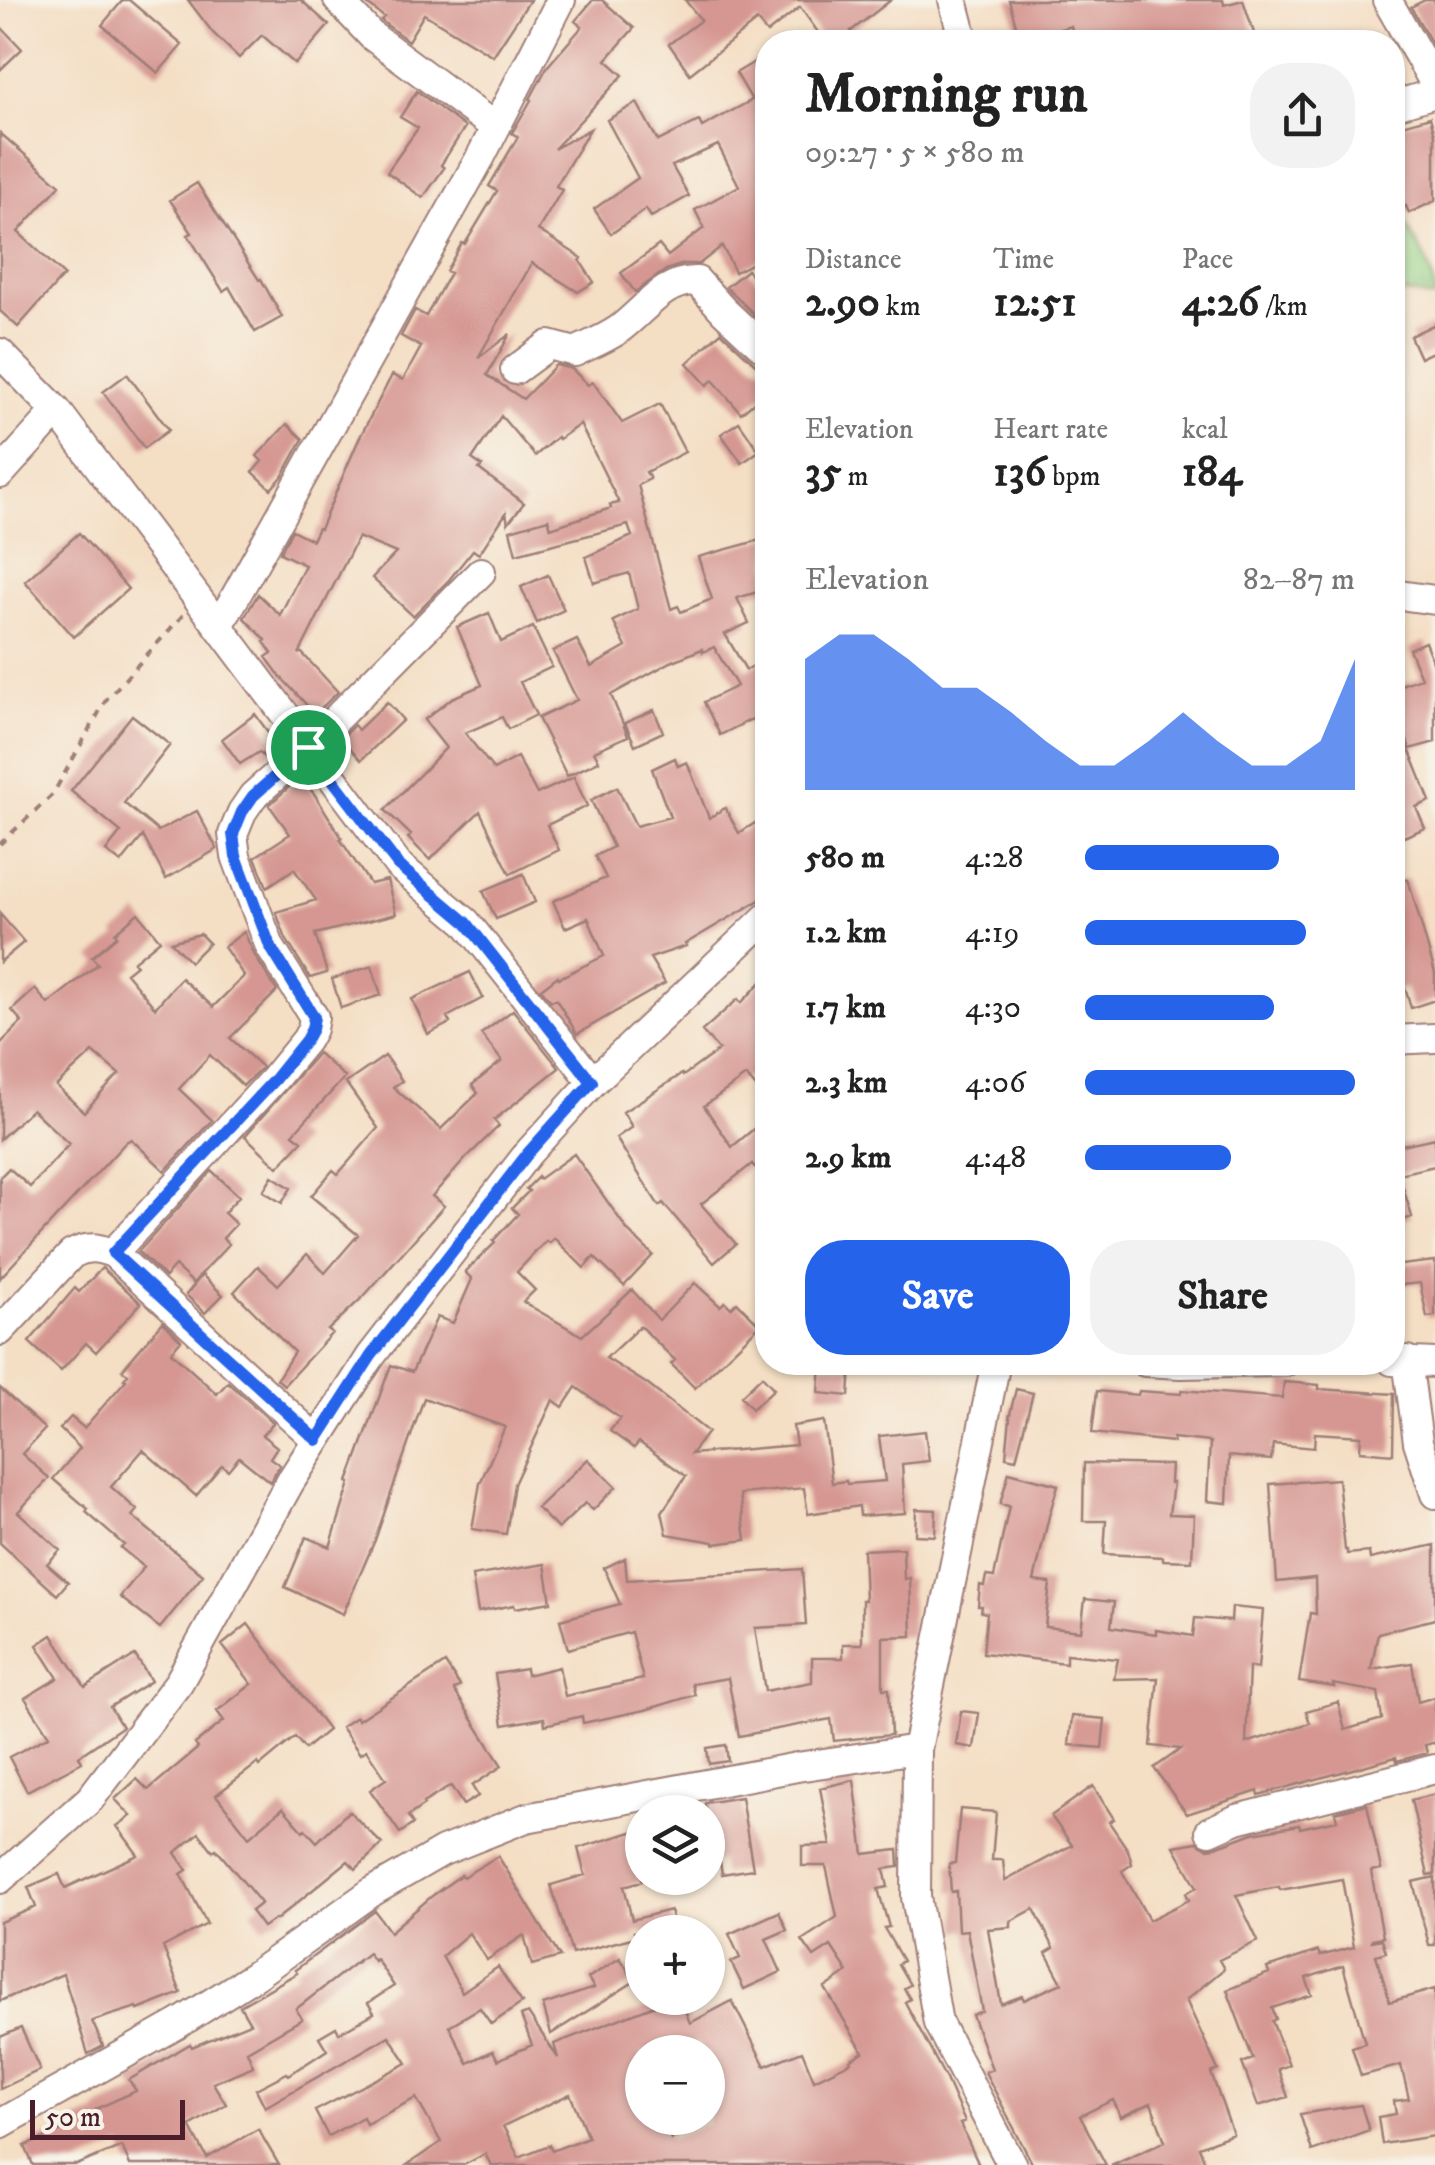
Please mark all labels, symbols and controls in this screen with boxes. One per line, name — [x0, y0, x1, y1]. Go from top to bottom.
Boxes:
text: Morning run — [805, 61, 1087, 130]
button: share — [1250, 63, 1355, 168]
text: 09:27 · 5 × 580 m — [805, 133, 1025, 173]
text: Distance — [805, 242, 901, 277]
text: Time — [993, 242, 1054, 277]
text: Pace — [1182, 242, 1233, 277]
text: 2.90 — [805, 277, 880, 329]
text: 12:51 — [993, 277, 1077, 329]
text: 4:26 — [1182, 277, 1259, 329]
text: km — [880, 289, 921, 324]
text: /km — [1259, 289, 1308, 324]
text: Elevation — [805, 412, 913, 447]
text: Heart rate — [993, 412, 1108, 447]
text: kcal — [1182, 412, 1228, 447]
text: 35 — [805, 447, 842, 499]
text: 136 — [993, 447, 1046, 499]
text: 184 — [1182, 447, 1242, 499]
text: m — [842, 459, 869, 494]
text: bpm — [1046, 459, 1101, 494]
text: Elevation — [805, 560, 929, 600]
text: 82–87 m — [1243, 560, 1355, 600]
pin — [266, 705, 351, 790]
icon: arrive — [281, 720, 336, 775]
text: 580 m — [805, 838, 885, 878]
text: 4:28 — [965, 838, 1024, 878]
text: 1.2 km — [805, 913, 887, 953]
text: 4:19 — [965, 913, 1019, 953]
text: 1.7 km — [805, 988, 886, 1028]
text: 4:30 — [965, 988, 1021, 1028]
text: 2.3 km — [805, 1063, 887, 1103]
text: 4:06 — [965, 1063, 1026, 1103]
text: 2.9 km — [805, 1138, 892, 1178]
text: 4:48 — [965, 1138, 1026, 1178]
button: Save — [805, 1240, 1070, 1355]
button: Share — [1090, 1240, 1355, 1355]
map controls — [625, 1795, 725, 2135]
button: layers — [625, 1795, 725, 1895]
button: + — [625, 1915, 725, 2015]
button: − — [625, 2035, 725, 2135]
scale bar — [30, 2095, 185, 2140]
text: 50 m — [45, 2100, 101, 2135]

